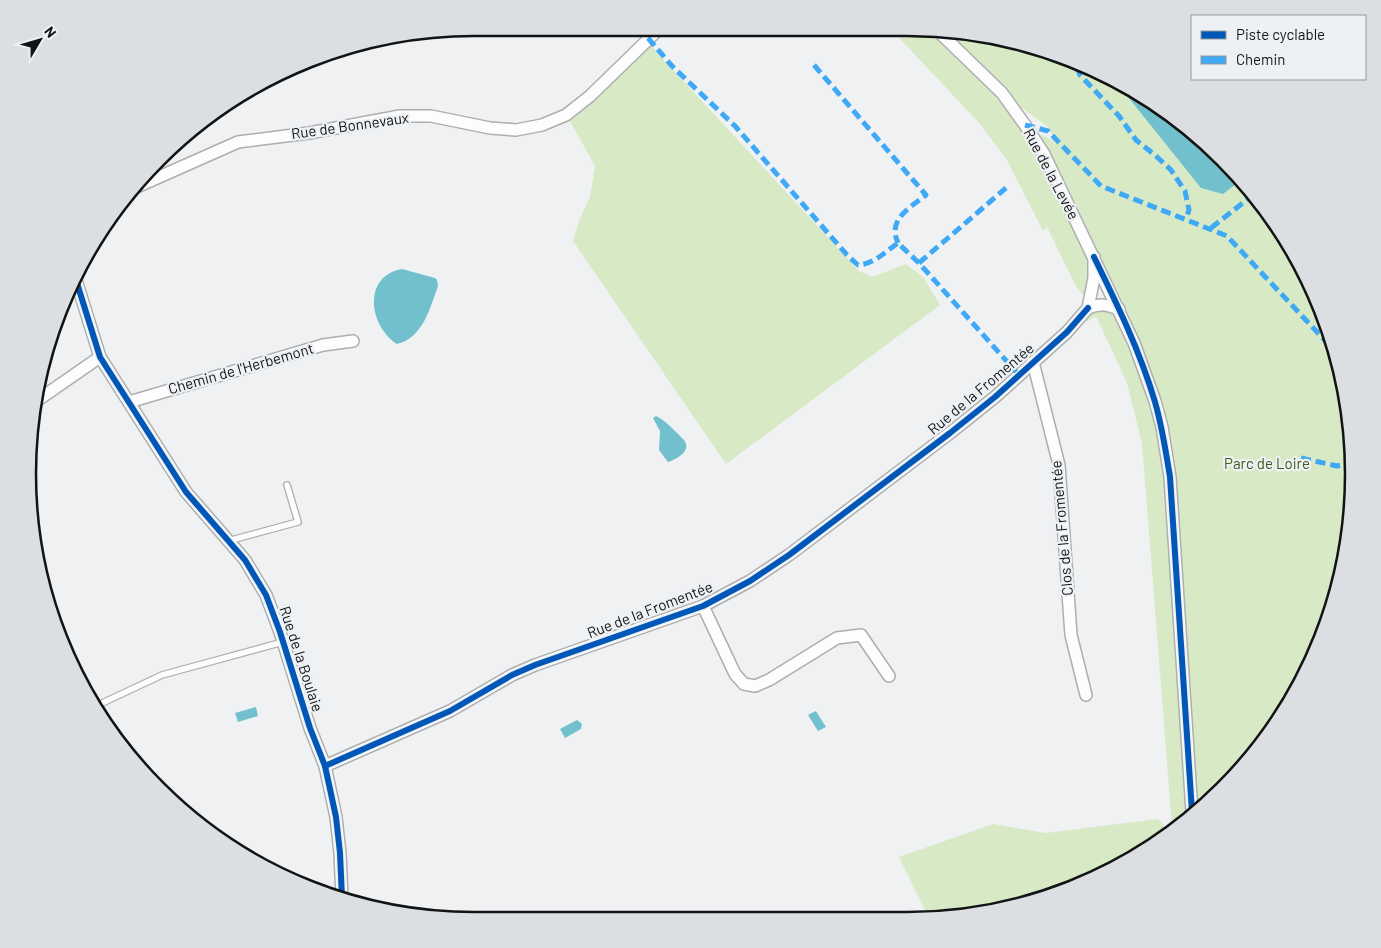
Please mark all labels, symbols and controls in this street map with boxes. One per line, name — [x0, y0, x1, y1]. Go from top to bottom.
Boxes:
north arrow — [15, 15, 65, 65]
legend — [1191, 15, 1366, 80]
text: N — [41, 23, 60, 41]
text: Piste cyclable — [1236, 25, 1325, 43]
text: Chemin — [1236, 50, 1285, 68]
street label: Rue de Bonnevaux — [290, 108, 410, 142]
street label: Rue de la Levée — [1020, 125, 1083, 222]
street label: Chemin de l'Herbemont — [166, 339, 315, 397]
street label: Rue de la Fromentée — [924, 339, 1037, 438]
park label: Parc de Loire — [1224, 454, 1310, 472]
street label: Clos de la Fromentée — [1046, 460, 1076, 596]
street label: Rue de la Fromentée — [584, 577, 715, 641]
street label: Rue de la Boulaie — [276, 604, 328, 714]

